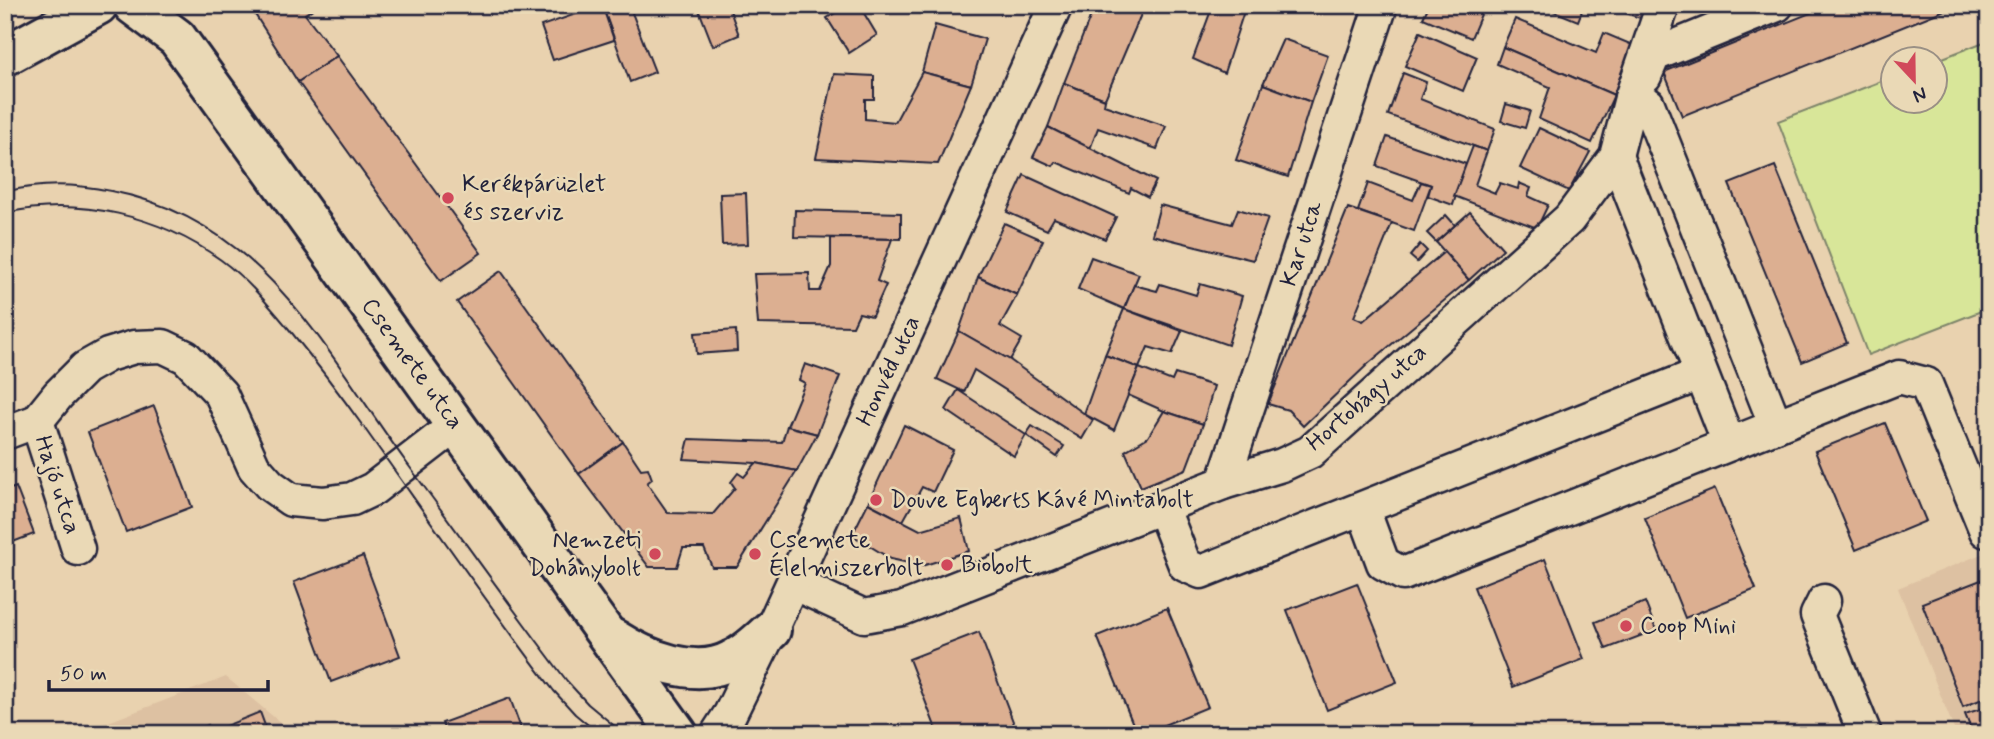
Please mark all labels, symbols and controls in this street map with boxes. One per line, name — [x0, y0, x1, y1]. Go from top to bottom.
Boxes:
north arrow — [1878, 46, 1948, 116]
text: N — [1909, 80, 1930, 108]
place label: Kerékpárüzlet és szerviz — [462, 169, 606, 228]
marker: Kerékpárüzlet és szerviz — [440, 190, 456, 206]
street label: Kar utca — [1274, 197, 1331, 291]
street label: Csemete utca — [354, 292, 470, 436]
street label: Honvéd utca — [850, 311, 928, 431]
street label: Hortobágy utca — [1300, 337, 1434, 459]
street label: Hajó utca — [27, 432, 87, 538]
place label: Douve Egberts Kávé Mintabolt — [890, 485, 1194, 516]
marker: Douve Egberts Kávé Mintabolt — [868, 492, 884, 508]
place label: Nemzeti Dohánybolt — [528, 525, 641, 584]
place label: Csemete Élelmiszerbolt — [769, 525, 924, 584]
marker: Nemzeti Dohánybolt — [647, 546, 663, 562]
marker: Csemete Élelmiszerbolt — [747, 546, 763, 562]
place label: Biobolt — [961, 550, 1033, 581]
marker: Biobolt — [939, 557, 955, 573]
place label: Coop Mini — [1640, 611, 1736, 642]
marker: Coop Mini — [1618, 618, 1634, 634]
scale bar — [49, 648, 268, 692]
text: 50 m — [60, 660, 107, 688]

